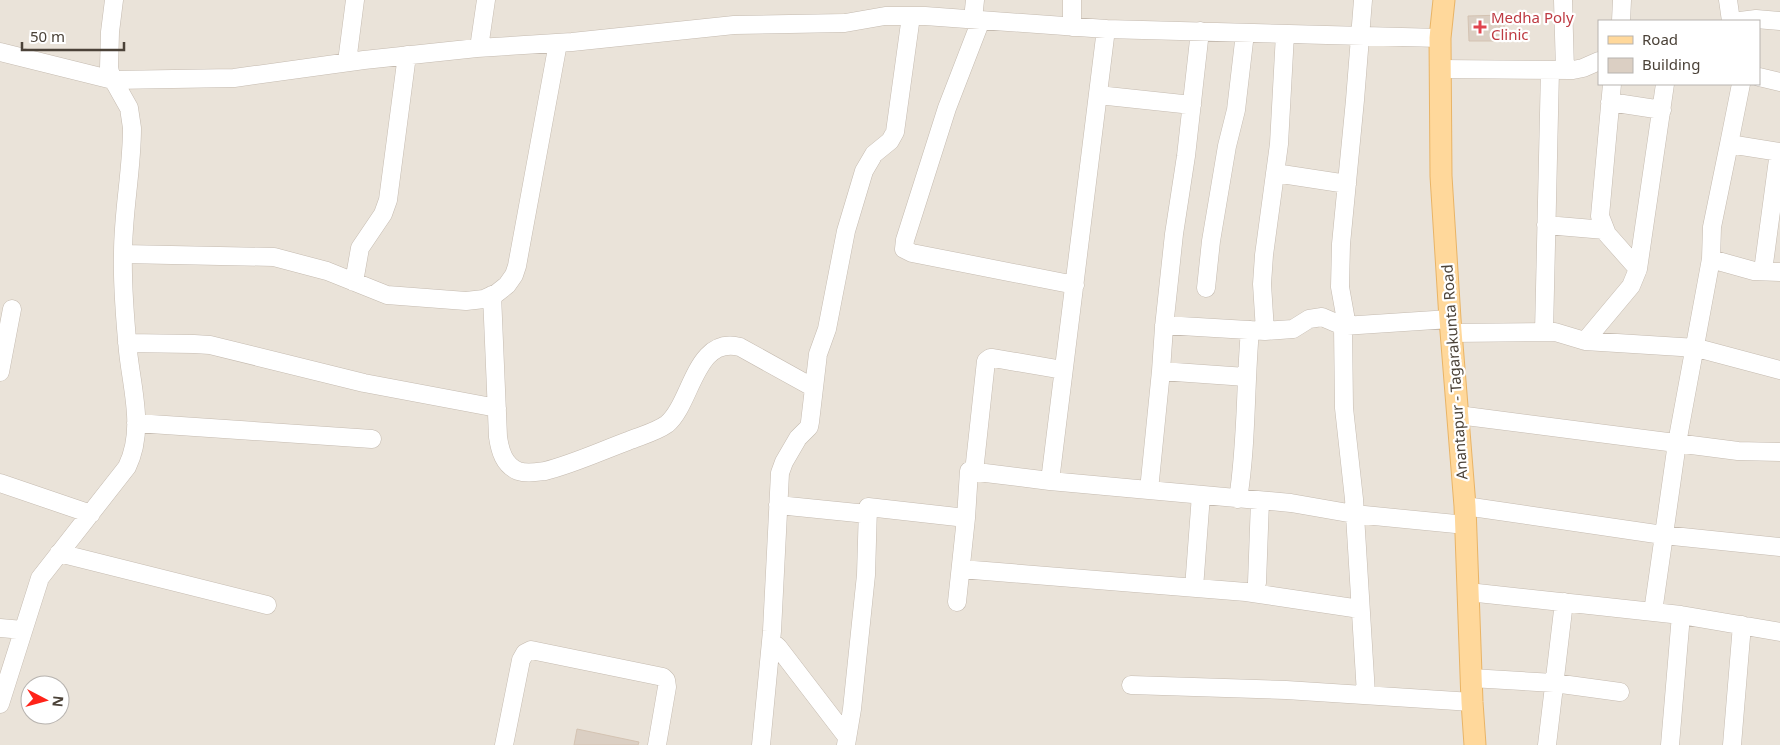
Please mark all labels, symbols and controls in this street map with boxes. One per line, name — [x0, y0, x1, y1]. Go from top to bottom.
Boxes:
place label: Medha Poly Clinic — [1491, 7, 1574, 44]
scale bar — [22, 20, 125, 52]
marker: Medha Poly Clinic — [1473, 20, 1487, 34]
legend — [1598, 20, 1760, 85]
text: 50 m — [30, 26, 65, 46]
text: Road — [1642, 29, 1678, 49]
text: Building — [1642, 54, 1700, 74]
street label: Anantapur - Tagarakunta Road — [1437, 264, 1471, 480]
north arrow — [20, 675, 70, 725]
text: N — [48, 695, 68, 708]

